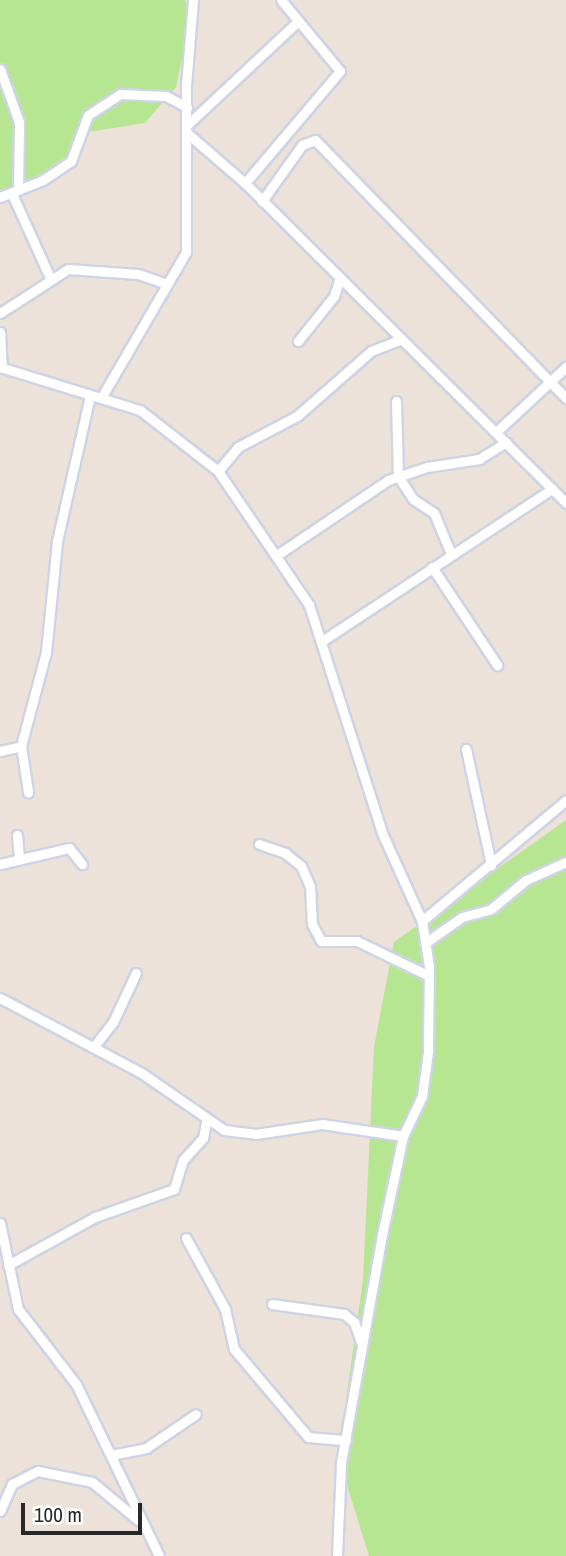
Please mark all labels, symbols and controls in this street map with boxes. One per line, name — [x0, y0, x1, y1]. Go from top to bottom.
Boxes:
scale bar — [24, 1490, 145, 1534]
text: 100 m — [34, 1500, 82, 1529]

